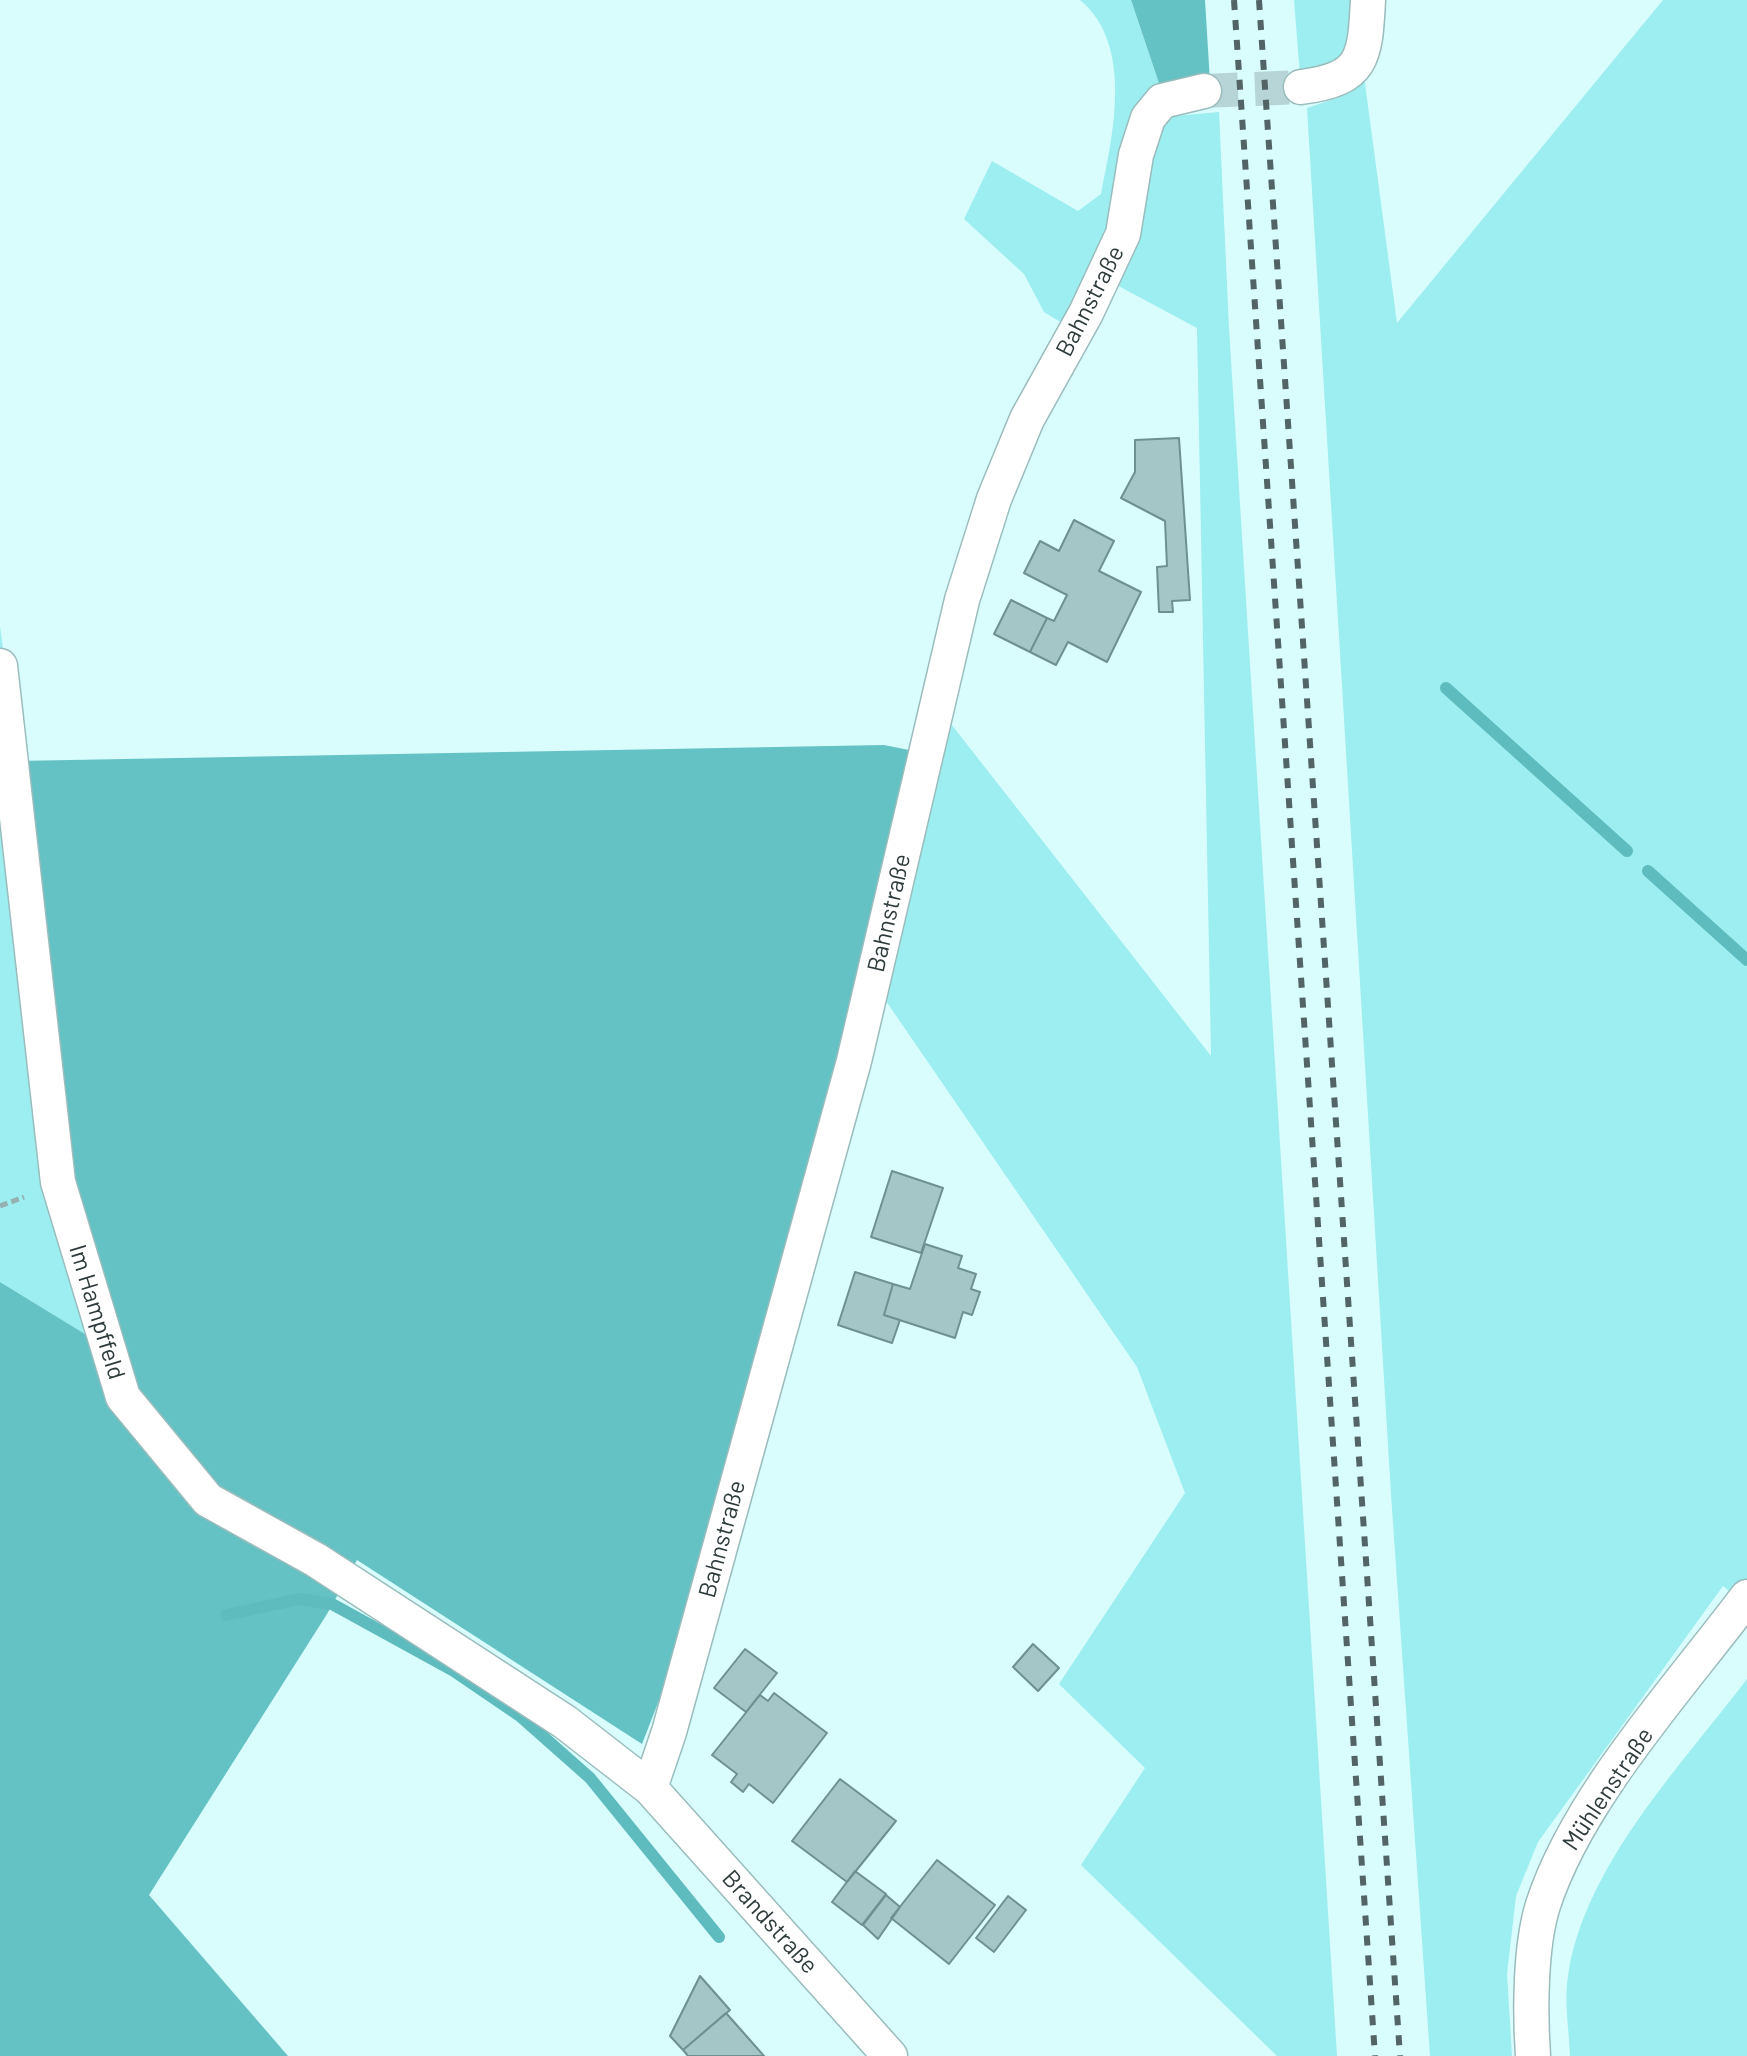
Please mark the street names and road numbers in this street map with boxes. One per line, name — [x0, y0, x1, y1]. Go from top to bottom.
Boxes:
street label: Bahnstraße — [1050, 241, 1130, 361]
street label: Bahnstraße — [861, 851, 917, 975]
street label: Im Hampffeld — [63, 1241, 131, 1383]
street label: Bahnstraße — [693, 1477, 751, 1601]
street label: Mühlenstraße — [1556, 1722, 1660, 1856]
street label: Brandstraße — [716, 1864, 824, 1980]

